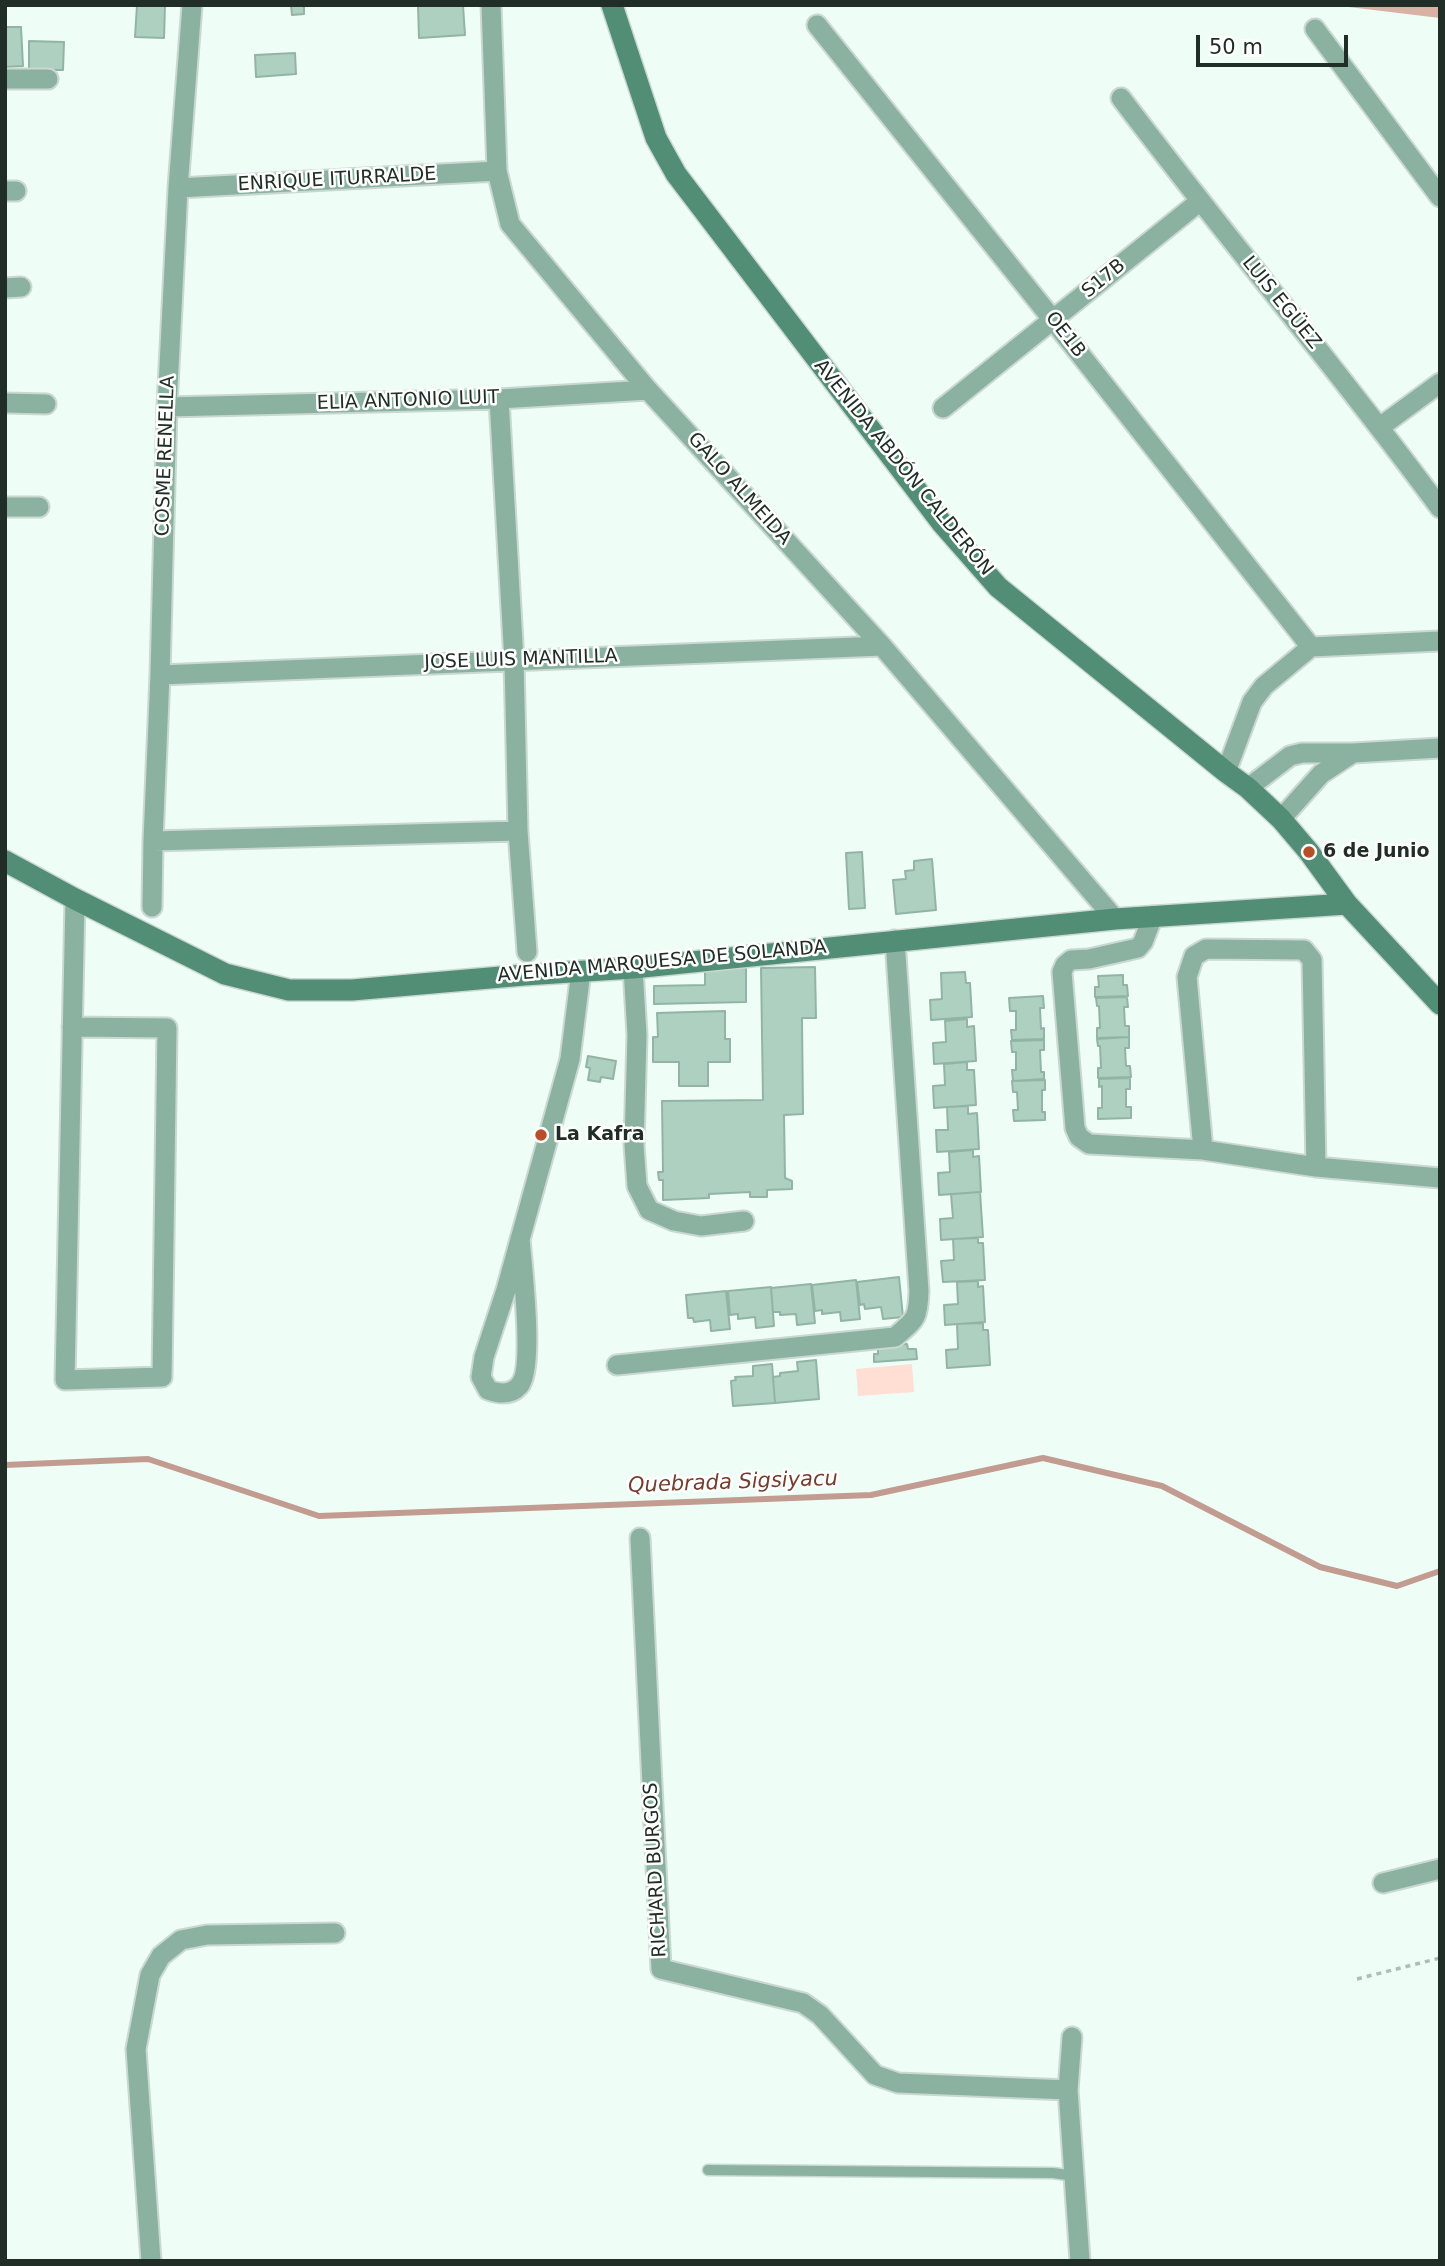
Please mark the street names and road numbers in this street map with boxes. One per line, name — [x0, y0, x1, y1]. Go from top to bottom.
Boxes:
street label: ENRIQUE ITURRALDE — [237, 163, 437, 197]
street label: LUIS EGÜEZ — [1237, 252, 1325, 354]
street label: S17B — [1078, 255, 1130, 303]
street label: OE1B — [1040, 307, 1090, 363]
street label: AVENIDA ABDÓN CALDERÓN — [809, 355, 997, 581]
street label: COSME RENELLA — [152, 375, 180, 537]
street label: ELIA ANTONIO LUIT — [316, 386, 500, 416]
street label: GALO ALMEIDA — [683, 428, 795, 550]
street label: JOSE LUIS MANTILLA — [424, 645, 618, 675]
street label: AVENIDA MARQUESA DE SOLANDA — [497, 936, 827, 988]
street label: RICHARD BURGOS — [640, 1782, 672, 1958]

